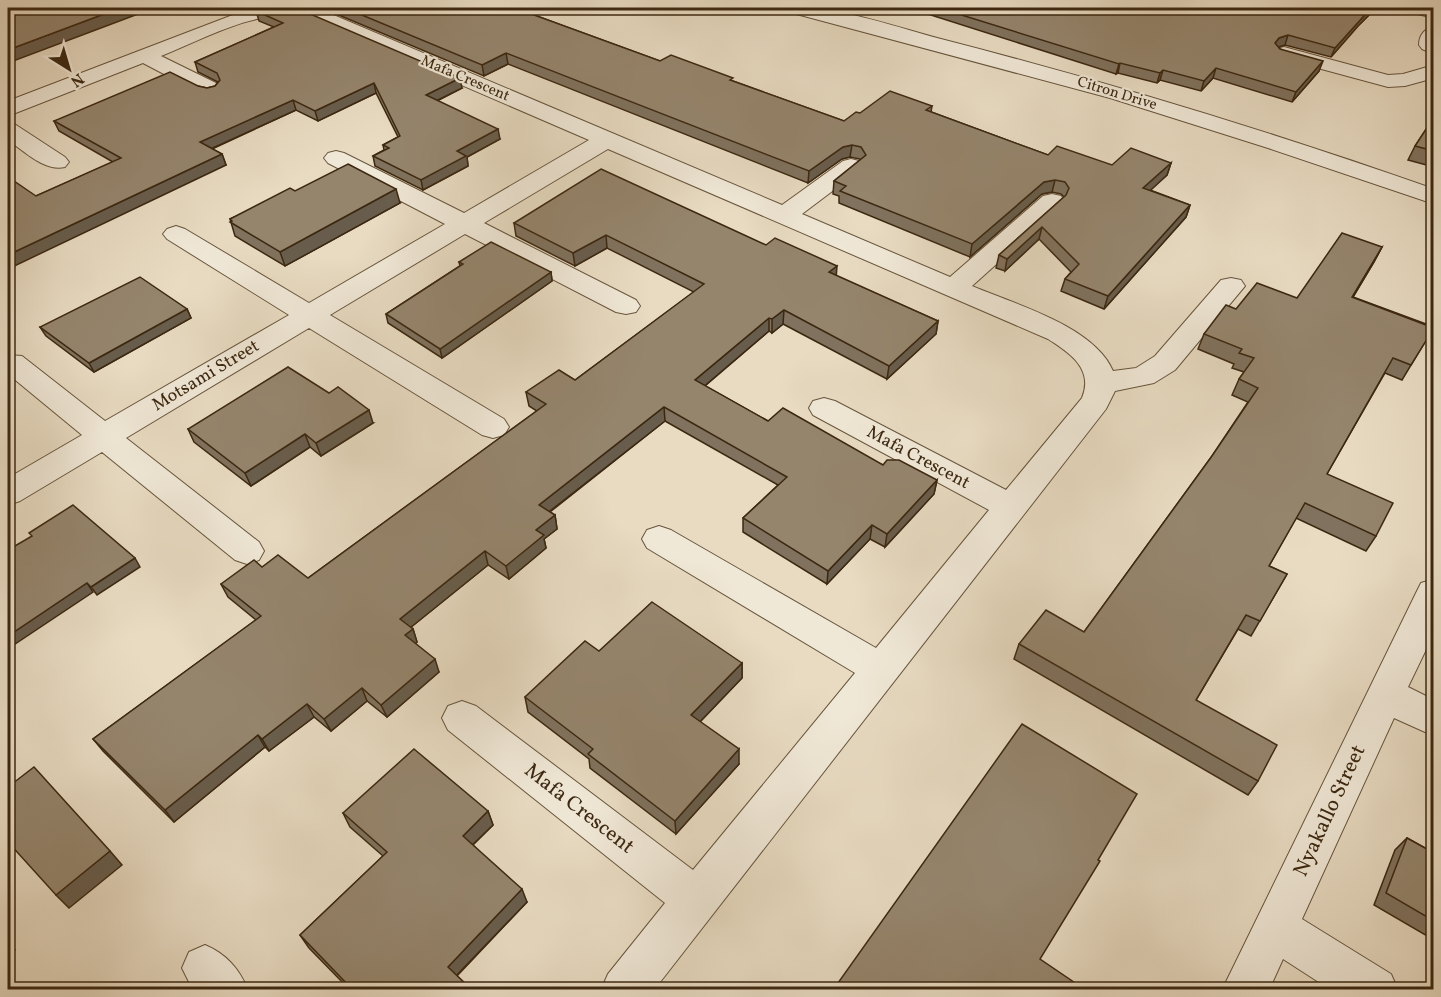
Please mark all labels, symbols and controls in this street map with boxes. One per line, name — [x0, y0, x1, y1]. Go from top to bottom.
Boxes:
north arrow — [39, 39, 99, 99]
street label: Mafa Crescent — [417, 51, 513, 107]
text: N — [65, 67, 88, 92]
street label: Citron Drive — [1075, 72, 1159, 116]
street label: Motsami Street — [148, 334, 264, 418]
street label: Mafa Crescent — [862, 420, 974, 496]
street label: Nyakallo Street — [1287, 740, 1373, 882]
street label: Mafa Crescent — [518, 757, 640, 861]

